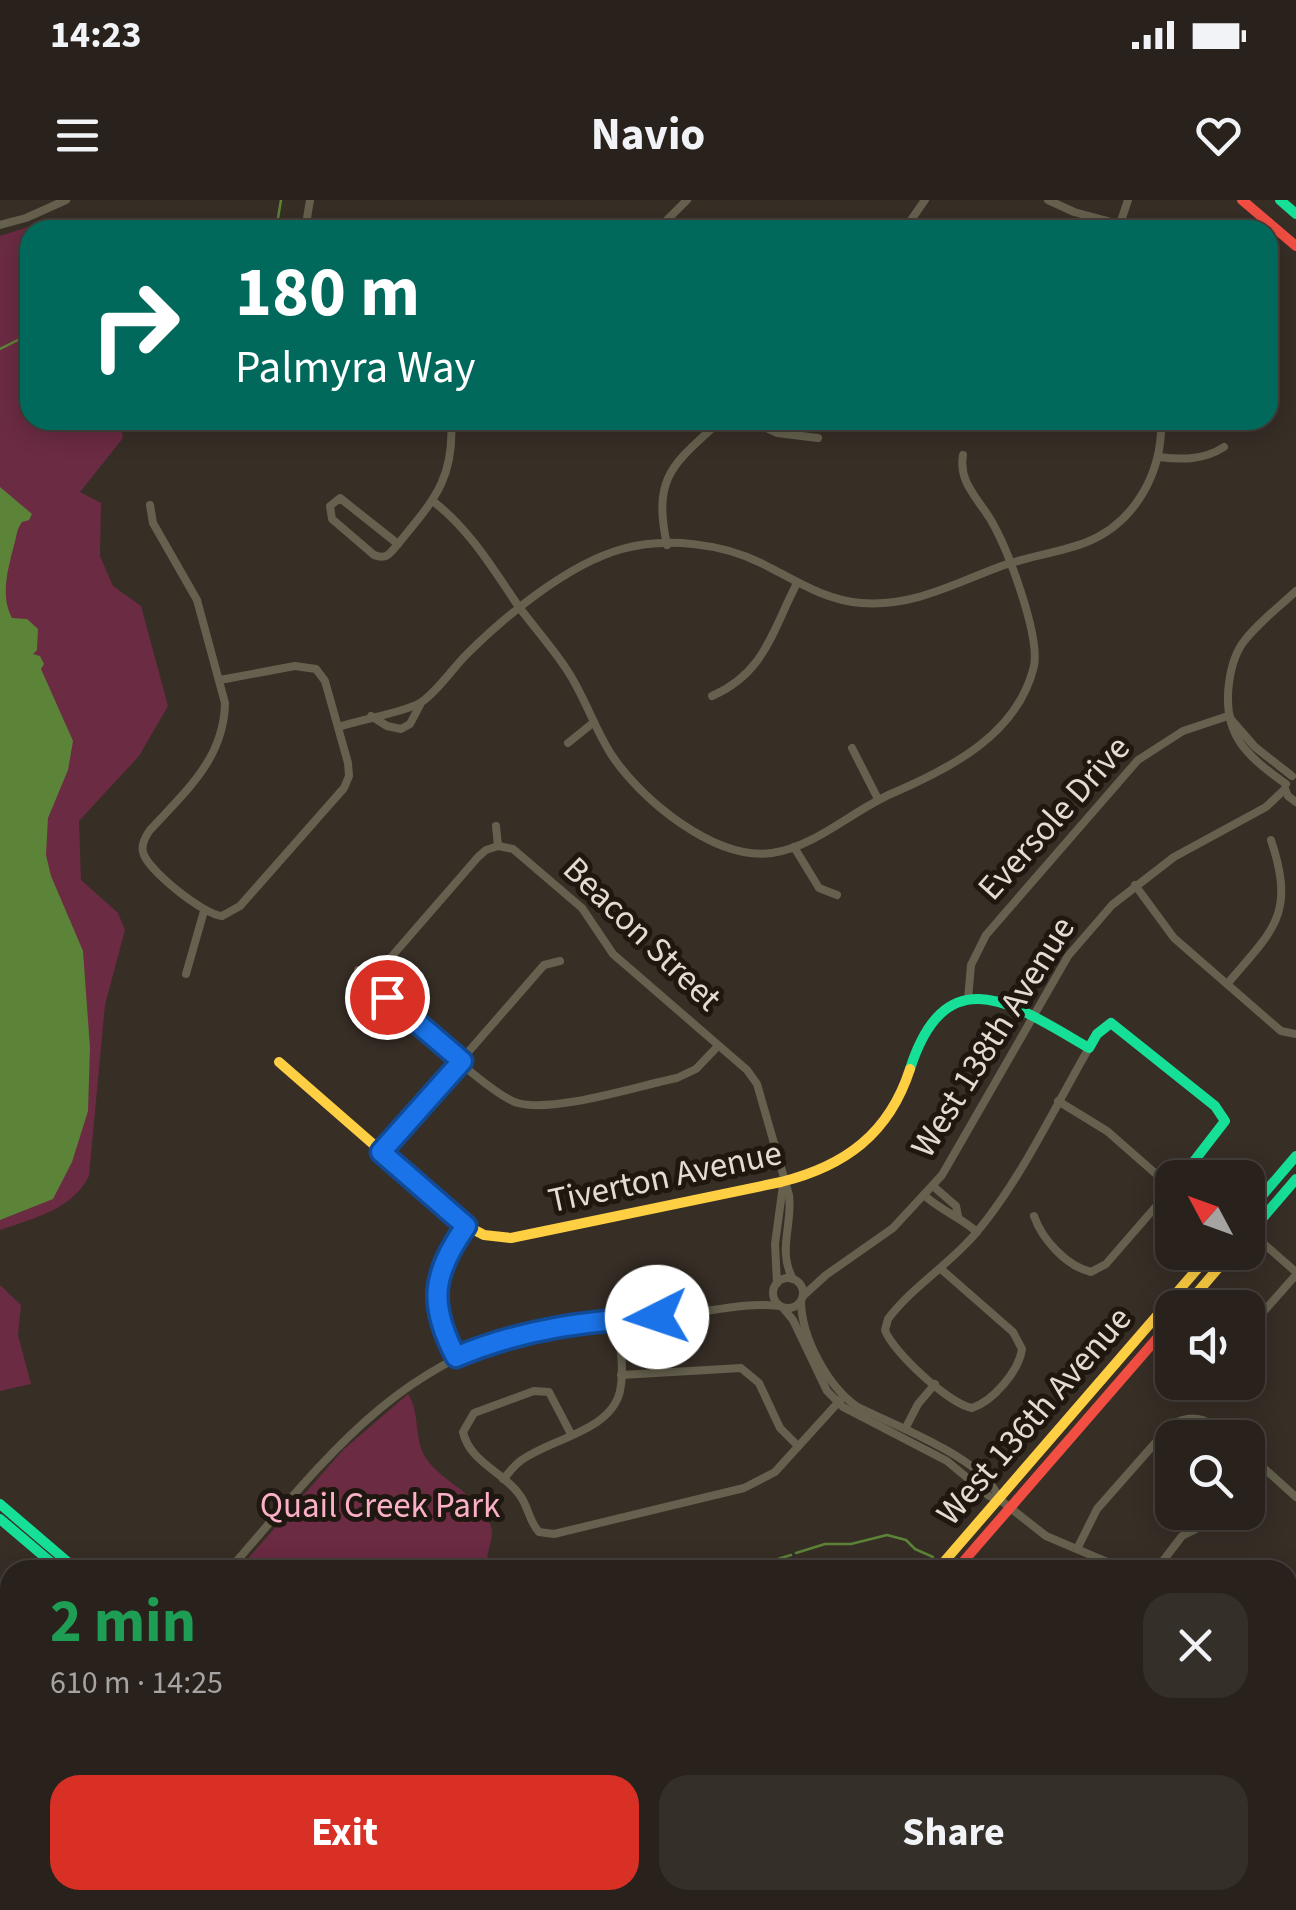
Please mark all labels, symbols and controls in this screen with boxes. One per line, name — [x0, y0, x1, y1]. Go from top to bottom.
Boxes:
text: 14:23 — [50, 8, 142, 62]
text: Navio — [591, 103, 705, 167]
icon: menu — [50, 108, 105, 163]
icon: heart — [1191, 108, 1246, 163]
text: 180 m — [235, 243, 420, 343]
icon: right — [70, 260, 200, 390]
text: Palmyra Way — [235, 336, 476, 400]
street label: Eversole Drive — [966, 725, 1142, 911]
street label: Beacon Street — [552, 845, 733, 1023]
street label: West 138th Avenue — [899, 907, 1087, 1167]
pin — [345, 955, 430, 1040]
icon: arrive — [360, 970, 415, 1025]
street label: Tiverton Avenue — [544, 1128, 786, 1226]
north arrow — [1155, 1160, 1265, 1270]
map controls — [1155, 1160, 1265, 1530]
position arrow — [605, 1265, 709, 1369]
button: sound — [1155, 1290, 1265, 1400]
street label: West 136th Avenue — [925, 1296, 1143, 1536]
button: search — [1155, 1420, 1265, 1530]
park label: Quail Creek Park — [260, 1481, 501, 1531]
text: 2 min — [50, 1580, 196, 1665]
button: close — [1143, 1593, 1248, 1698]
text: 610 m · 14:25 — [50, 1660, 223, 1706]
button: Exit — [50, 1775, 639, 1890]
button: Share — [659, 1775, 1248, 1890]

